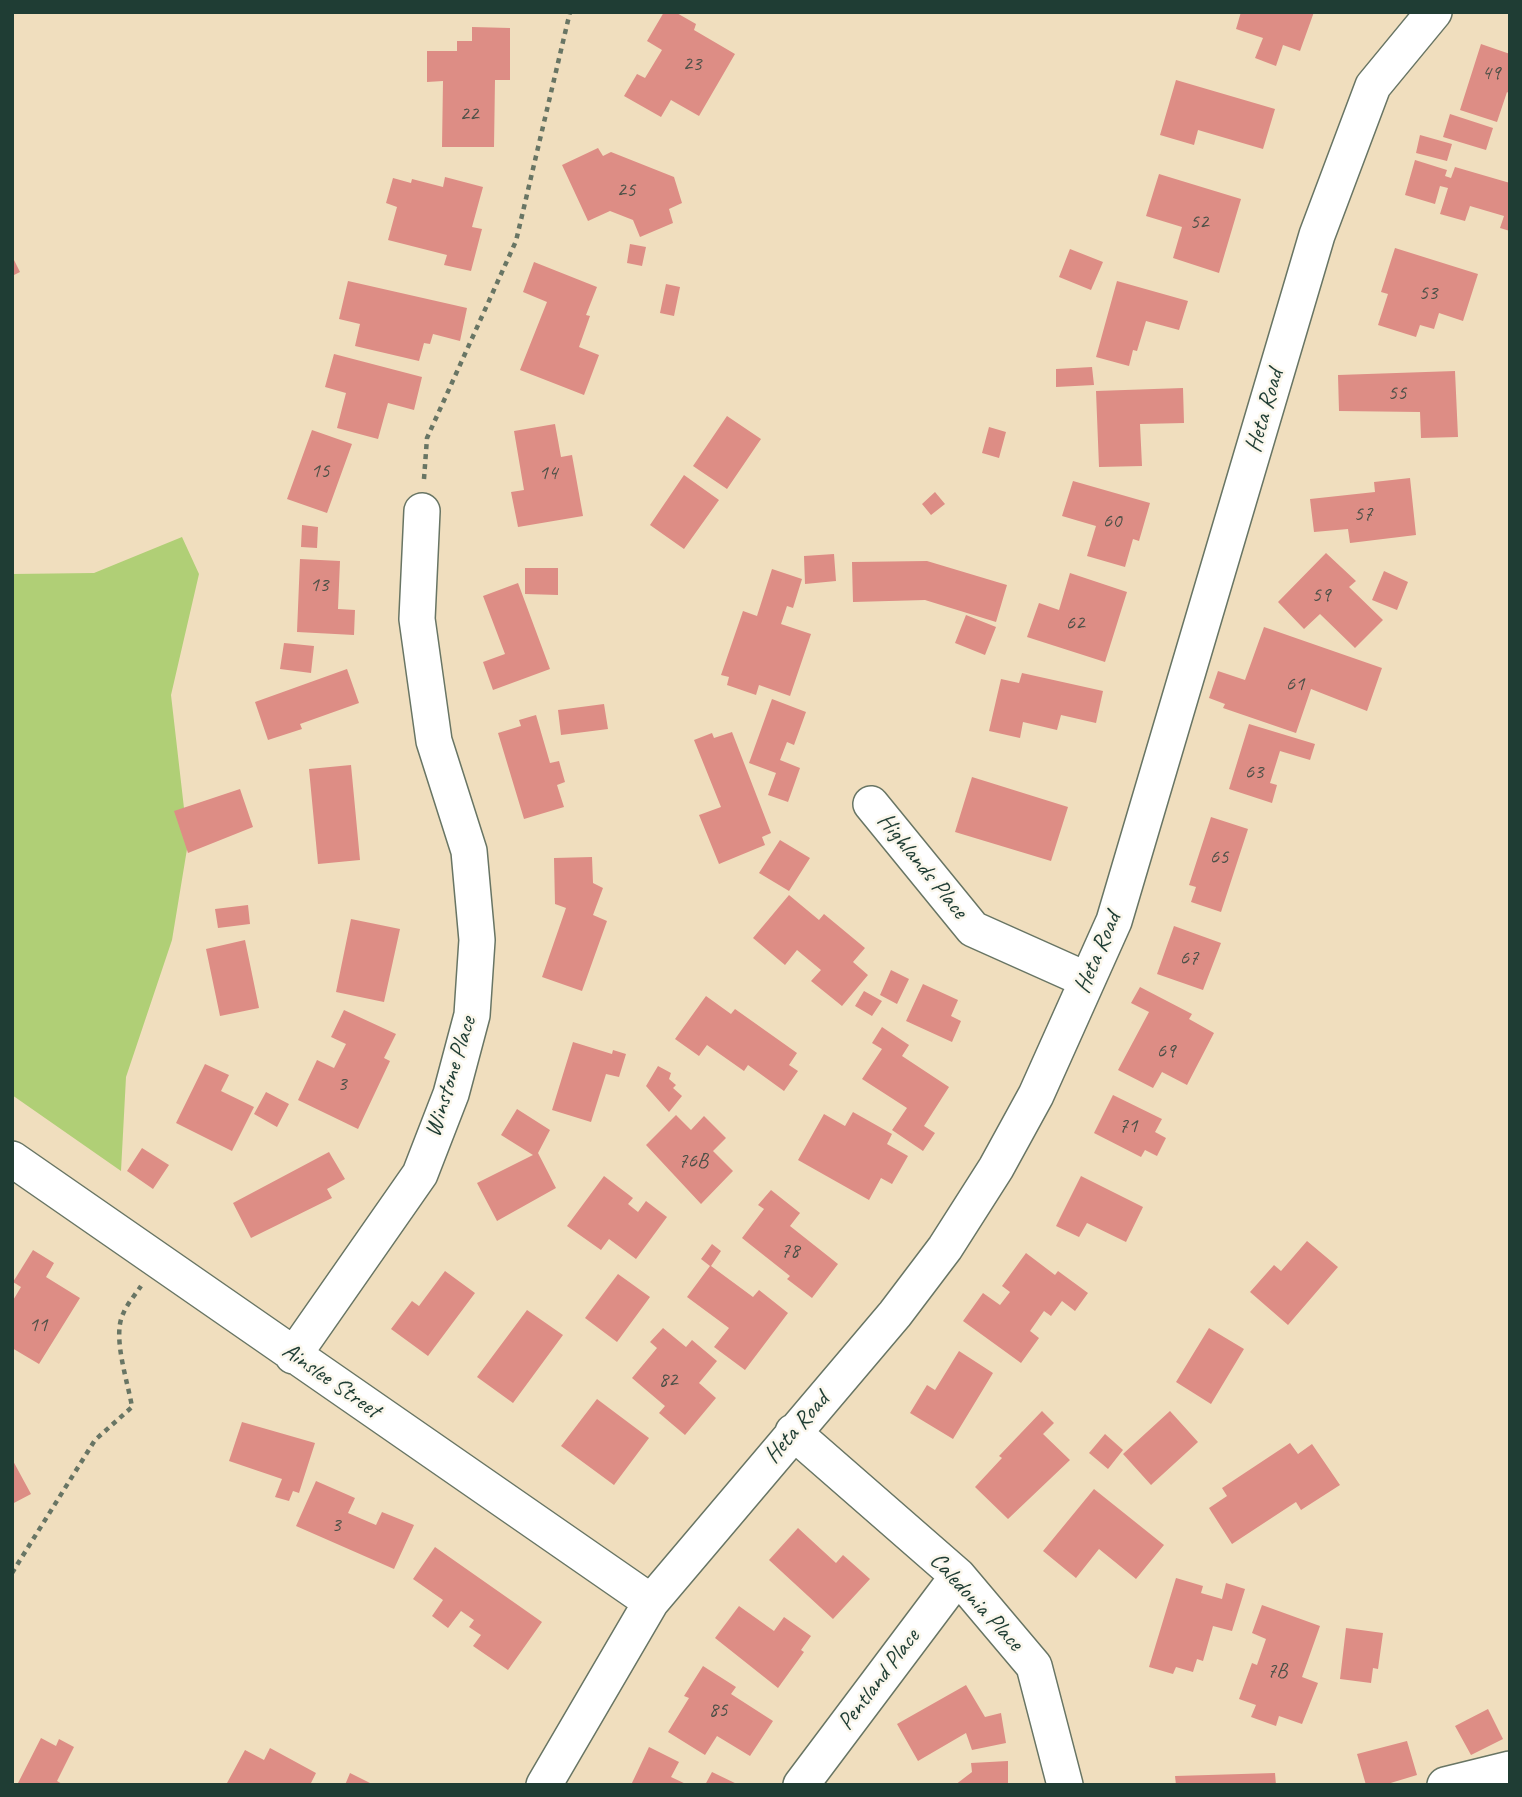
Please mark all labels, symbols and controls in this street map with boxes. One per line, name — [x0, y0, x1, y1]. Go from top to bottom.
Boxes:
house number: 23 — [683, 51, 701, 77]
house number: 49 — [1482, 60, 1500, 86]
house number: 22 — [460, 101, 478, 127]
house number: 25 — [617, 177, 635, 203]
house number: 52 — [1190, 209, 1208, 235]
house number: 53 — [1419, 280, 1437, 306]
street label: Heta Road — [1239, 366, 1291, 456]
house number: 55 — [1388, 380, 1406, 406]
house number: 15 — [311, 458, 329, 484]
house number: 14 — [539, 460, 557, 486]
house number: 57 — [1354, 501, 1372, 527]
house number: 60 — [1103, 508, 1121, 534]
house number: 13 — [310, 572, 328, 598]
house number: 59 — [1312, 582, 1330, 608]
house number: 62 — [1066, 610, 1084, 636]
house number: 61 — [1286, 671, 1304, 697]
house number: 63 — [1245, 759, 1263, 785]
street label: Highlands Place — [871, 807, 973, 925]
house number: 65 — [1210, 844, 1228, 870]
street label: Heta Road — [1068, 908, 1128, 998]
house number: 67 — [1180, 945, 1198, 971]
street label: Winstone Place — [419, 1013, 483, 1141]
house number: 69 — [1157, 1038, 1175, 1064]
house number: 3 — [337, 1071, 347, 1097]
house number: 71 — [1119, 1113, 1137, 1139]
house number: 76B — [678, 1148, 708, 1174]
house number: 78 — [781, 1238, 799, 1264]
house number: 11 — [29, 1312, 47, 1338]
street label: Ainslee Street — [276, 1337, 386, 1425]
house number: 82 — [659, 1367, 677, 1393]
street label: Heta Road — [758, 1387, 836, 1469]
house number: 3 — [331, 1512, 341, 1538]
street label: Caledonia Place — [923, 1547, 1029, 1657]
street label: Pentland Place — [832, 1624, 926, 1736]
house number: 7B — [1267, 1658, 1287, 1684]
house number: 85 — [709, 1697, 727, 1723]

